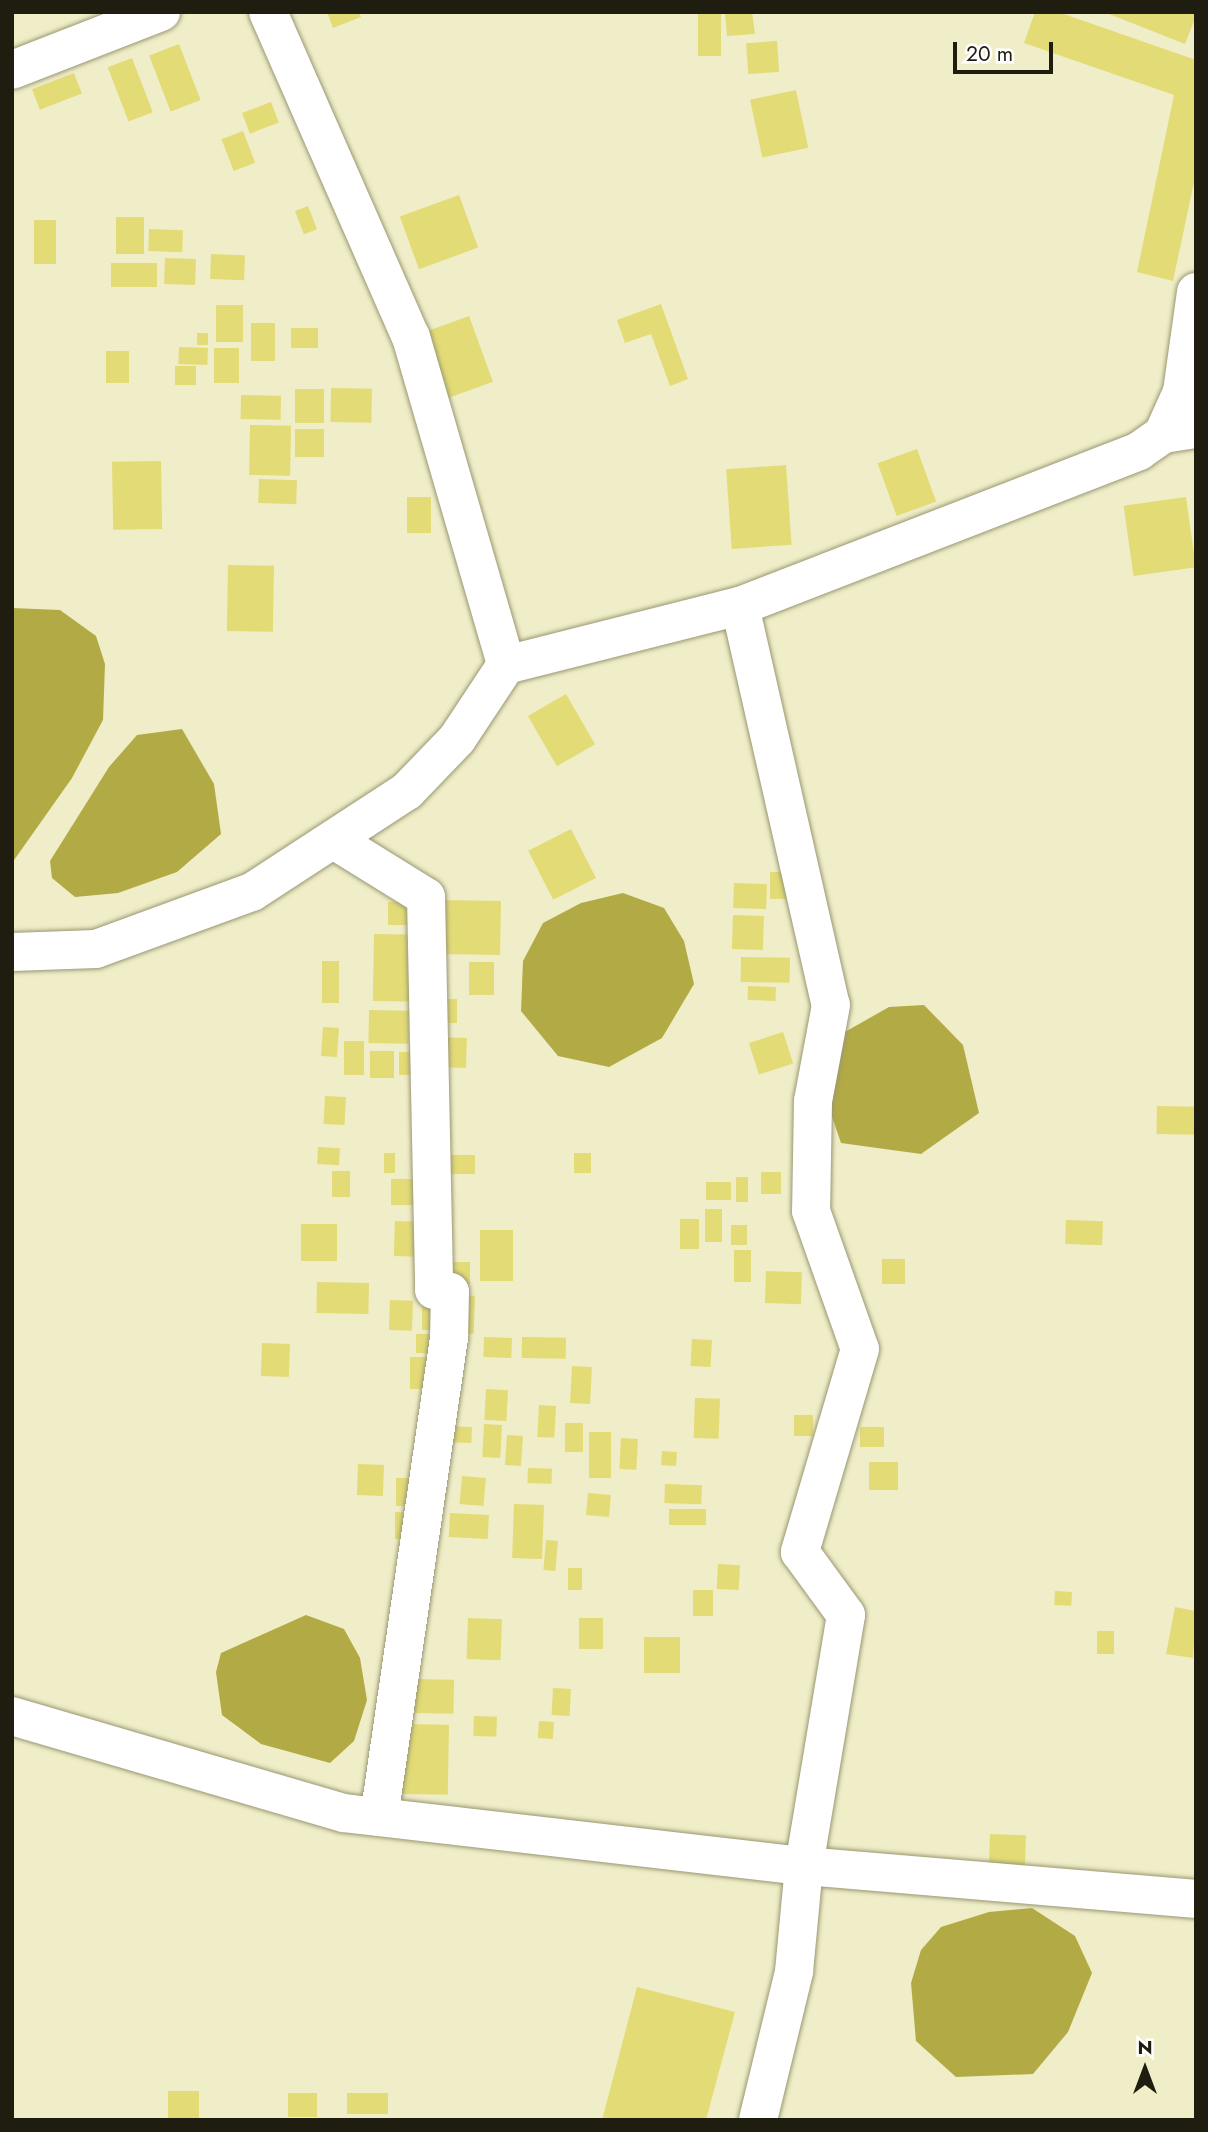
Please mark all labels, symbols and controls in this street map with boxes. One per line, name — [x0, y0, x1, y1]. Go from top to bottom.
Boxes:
scale bar — [956, 28, 1056, 72]
text: 20 m — [966, 39, 1013, 69]
north arrow — [1110, 2034, 1180, 2104]
text: N — [1137, 2034, 1153, 2061]

